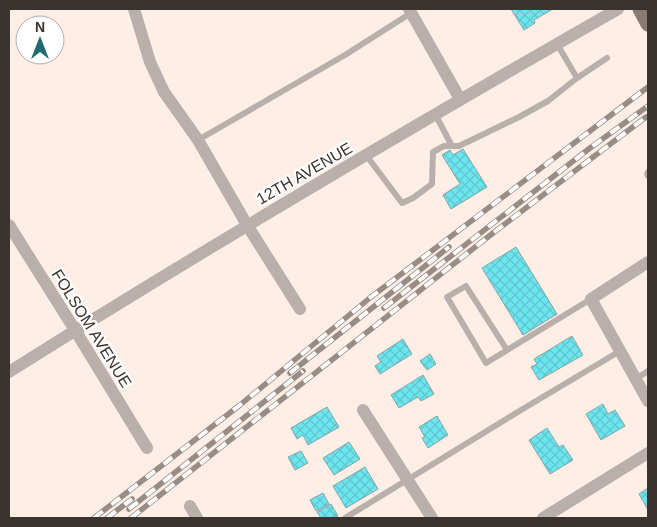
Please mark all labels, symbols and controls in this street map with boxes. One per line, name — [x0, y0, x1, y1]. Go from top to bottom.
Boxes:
north arrow — [15, 15, 65, 65]
text: N — [35, 19, 45, 35]
street label: 12TH AVENUE — [254, 139, 355, 208]
street label: FOLSOM AVENUE — [48, 266, 135, 390]

